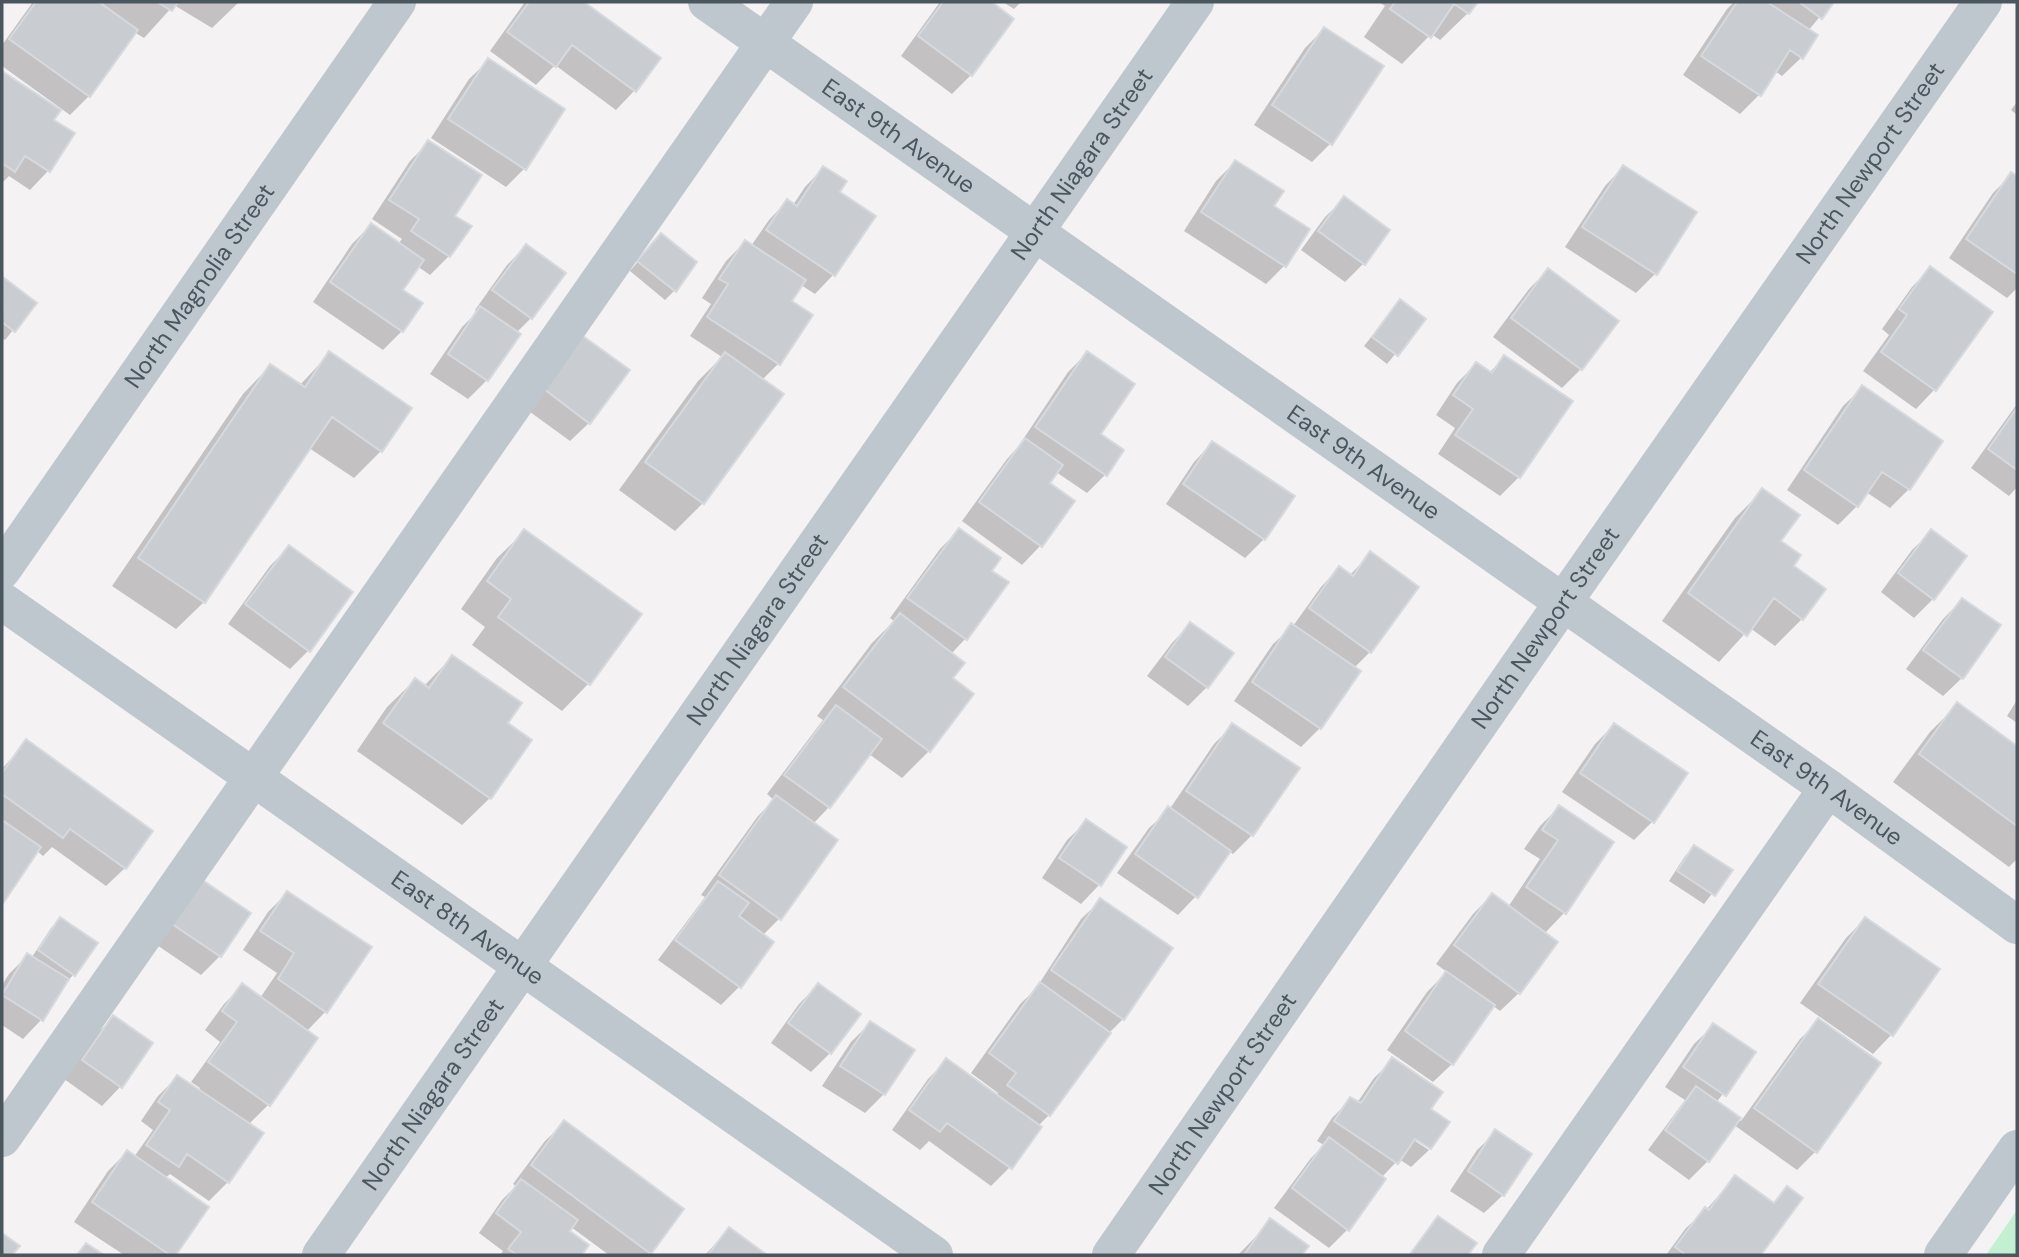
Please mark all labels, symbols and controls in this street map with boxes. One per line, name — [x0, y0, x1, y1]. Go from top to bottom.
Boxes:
street label: North Newport Street — [1789, 56, 1951, 270]
street label: North Niagara Street — [1004, 62, 1159, 266]
street label: East 9th Avenue — [816, 71, 982, 200]
street label: North Magnolia Street — [117, 177, 281, 394]
street label: East 9th Avenue — [1281, 398, 1447, 526]
street label: North Newport Street — [1464, 520, 1626, 735]
street label: North Niagara Street — [679, 527, 835, 731]
street label: East 9th Avenue — [1745, 723, 1909, 852]
street label: East 8th Avenue — [386, 863, 551, 992]
street label: North Newport Street — [1141, 986, 1303, 1201]
street label: North Niagara Street — [355, 992, 511, 1196]

